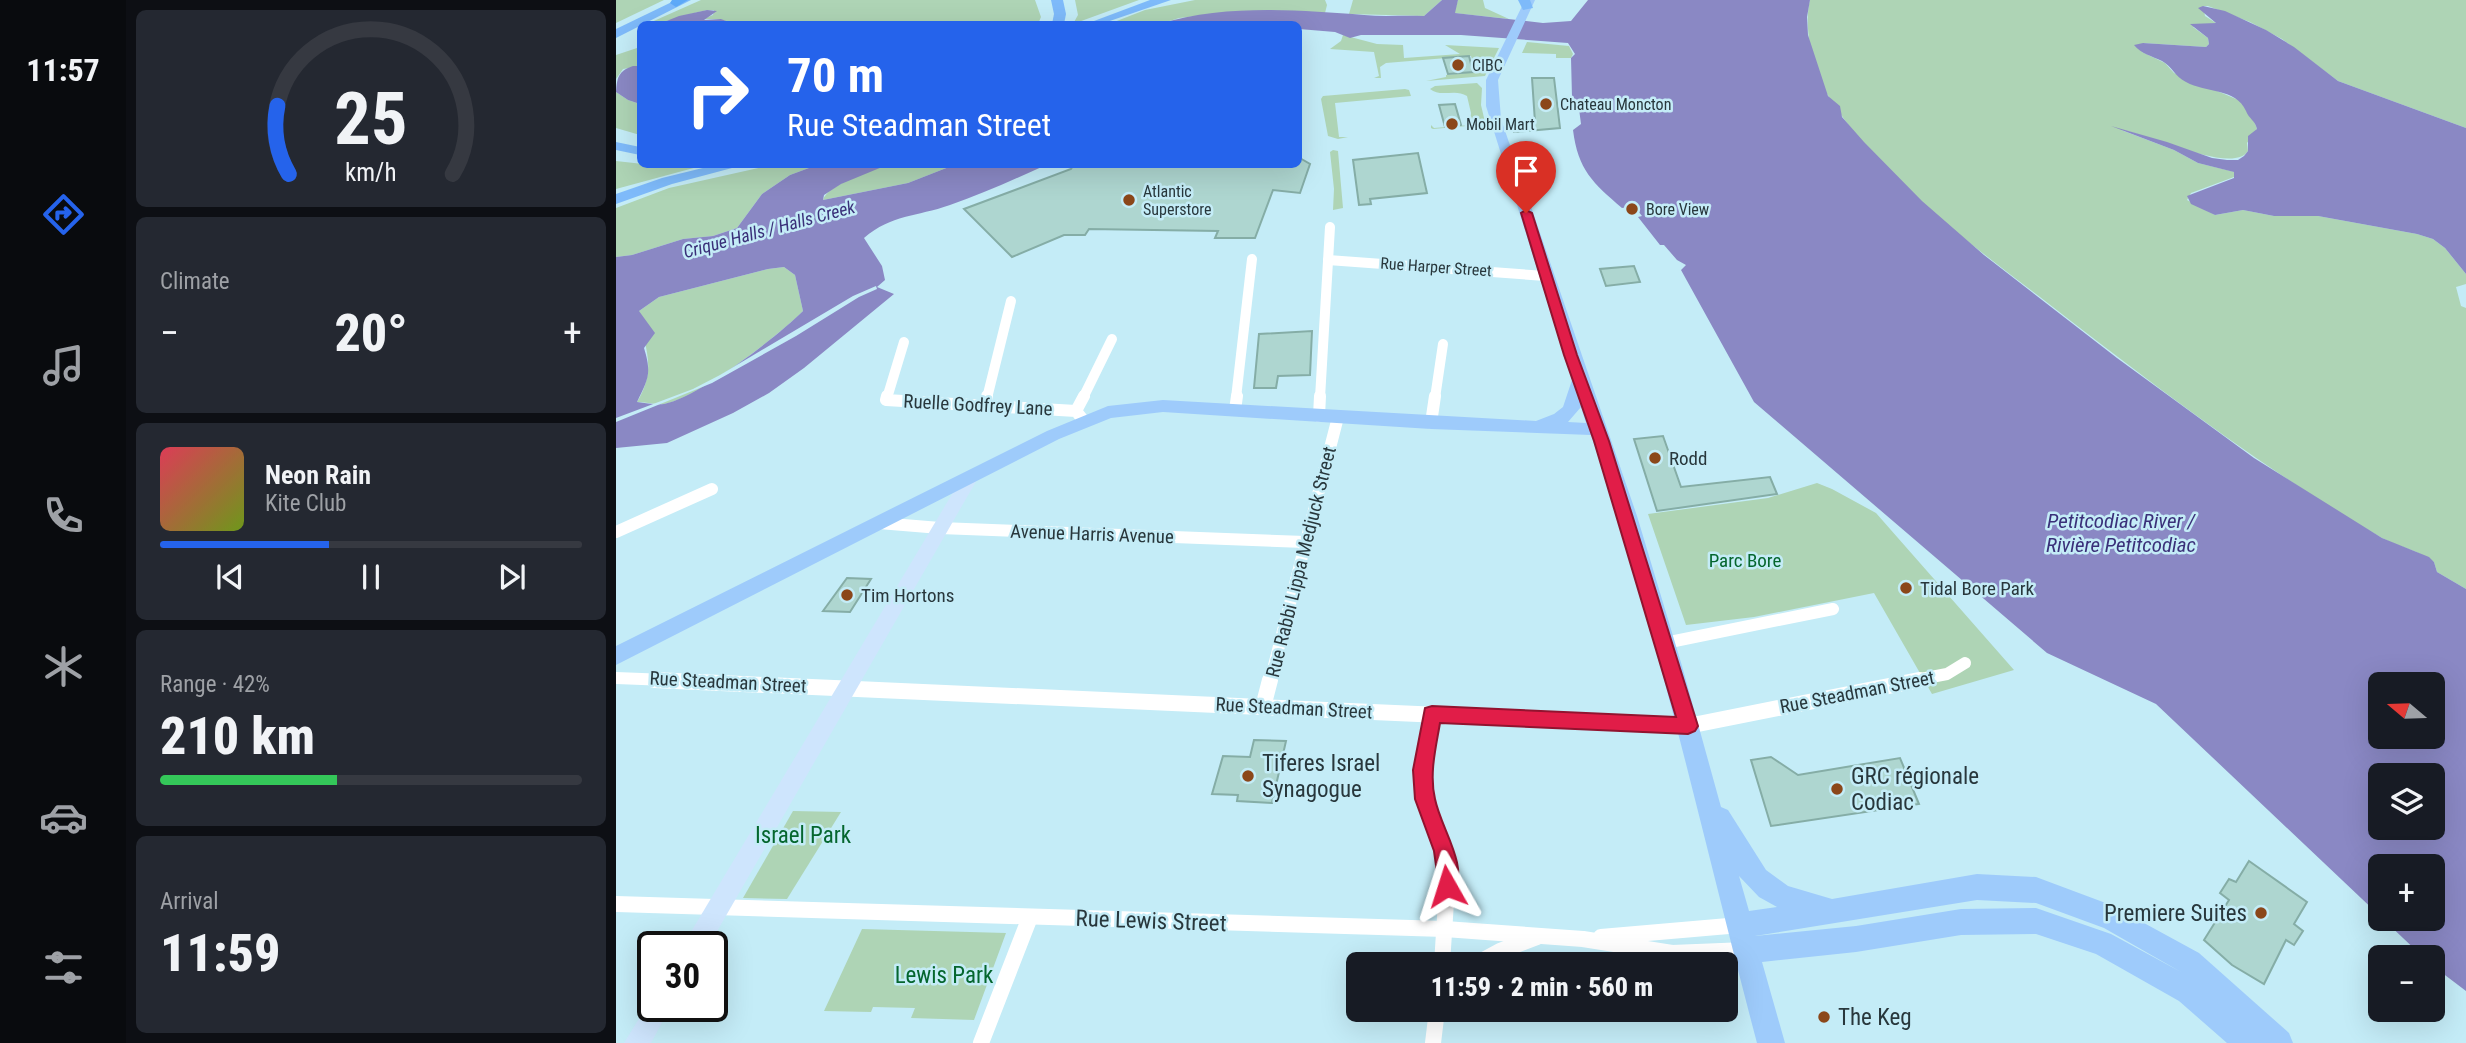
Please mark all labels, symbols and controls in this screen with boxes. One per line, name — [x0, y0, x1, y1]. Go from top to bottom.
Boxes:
text: 70 m — [787, 47, 884, 104]
icon: right — [672, 49, 763, 140]
text: 11:57 — [26, 51, 100, 89]
place label: CIBC — [1472, 56, 1503, 75]
marker: CIBC — [1450, 57, 1466, 73]
text: 25 — [334, 77, 408, 163]
place label: Chateau Moncton — [1560, 95, 1671, 114]
marker: Chateau Moncton — [1538, 96, 1554, 112]
text: Rue Steadman Street — [787, 106, 1051, 144]
place label: Mobil Mart — [1466, 115, 1535, 134]
marker: Mobil Mart — [1444, 116, 1460, 132]
pin — [1496, 141, 1556, 213]
icon: arrive — [1507, 152, 1545, 190]
text: km/h — [345, 158, 397, 187]
place label: Atlantic Superstore — [1143, 182, 1211, 219]
icon: directions — [39, 190, 88, 239]
marker: Atlantic Superstore — [1121, 192, 1137, 208]
water label: Crique Halls / Halls Creek — [681, 196, 858, 262]
place label: Bore View — [1646, 200, 1709, 219]
marker: Bore View — [1624, 201, 1640, 217]
street label: Rue Harper Street — [1380, 254, 1492, 280]
text: Climate — [160, 268, 230, 295]
text: 20° — [334, 303, 408, 364]
text: − — [160, 311, 179, 355]
text: + — [563, 311, 582, 355]
icon: music — [39, 341, 88, 390]
street label: Ruelle Godfrey Lane — [903, 390, 1053, 420]
street label: Rue Rabbi Lippa Medjuck Street — [1261, 444, 1341, 680]
place label: Rodd — [1669, 447, 1707, 470]
marker: Rodd — [1647, 450, 1663, 466]
text: Neon Rain — [265, 460, 371, 490]
text: Kite Club — [265, 490, 346, 517]
icon: phone — [39, 491, 88, 540]
water label: Petitcodiac River / Rivière Petitcodiac — [2046, 509, 2196, 557]
street label: Avenue Harris Avenue — [1010, 520, 1174, 548]
park label: Parc Bore — [1709, 549, 1781, 572]
icon: previous — [211, 558, 249, 596]
icon: pause — [352, 558, 390, 596]
icon: next — [493, 558, 531, 596]
place label: Tidal Bore Park — [1920, 577, 2035, 600]
marker: Tidal Bore Park — [1898, 580, 1914, 596]
place label: Tim Hortons — [861, 584, 954, 607]
marker: Tim Hortons — [839, 587, 855, 603]
icon: climate — [39, 642, 88, 691]
street label: Rue Steadman Street — [649, 666, 807, 698]
street label: Rue Steadman Street — [1778, 666, 1936, 718]
text: Range · 42% — [160, 671, 270, 698]
north arrow — [2368, 672, 2445, 749]
map controls — [2368, 672, 2445, 1022]
street label: Rue Steadman Street — [1215, 692, 1373, 724]
text: 210 km — [160, 706, 315, 767]
place label: Tiferes Israel Synagogue — [1262, 750, 1380, 803]
place label: GRC régionale Codiac — [1851, 763, 1979, 816]
button: layers — [2368, 763, 2445, 840]
marker: Tiferes Israel Synagogue — [1240, 768, 1256, 784]
marker: GRC régionale Codiac — [1829, 781, 1845, 797]
icon: car — [39, 793, 88, 842]
park label: Israel Park — [755, 822, 852, 849]
position arrow — [1410, 849, 1484, 923]
button: + — [2368, 854, 2445, 931]
text: Arrival — [160, 888, 219, 915]
place label: Premiere Suites — [2104, 900, 2247, 927]
street label: Rue Lewis Street — [1075, 905, 1227, 937]
marker: Premiere Suites — [2253, 905, 2269, 921]
text: 11:59 — [160, 923, 280, 984]
speed limit sign: 30 — [637, 931, 728, 1022]
icon: filters — [39, 943, 88, 992]
button: − — [2368, 945, 2445, 1022]
park label: Lewis Park — [895, 962, 994, 989]
text: 11:59 · 2 min · 560 m — [1431, 972, 1653, 1002]
place label: The Keg — [1838, 1004, 1912, 1031]
marker: The Keg — [1816, 1009, 1832, 1025]

